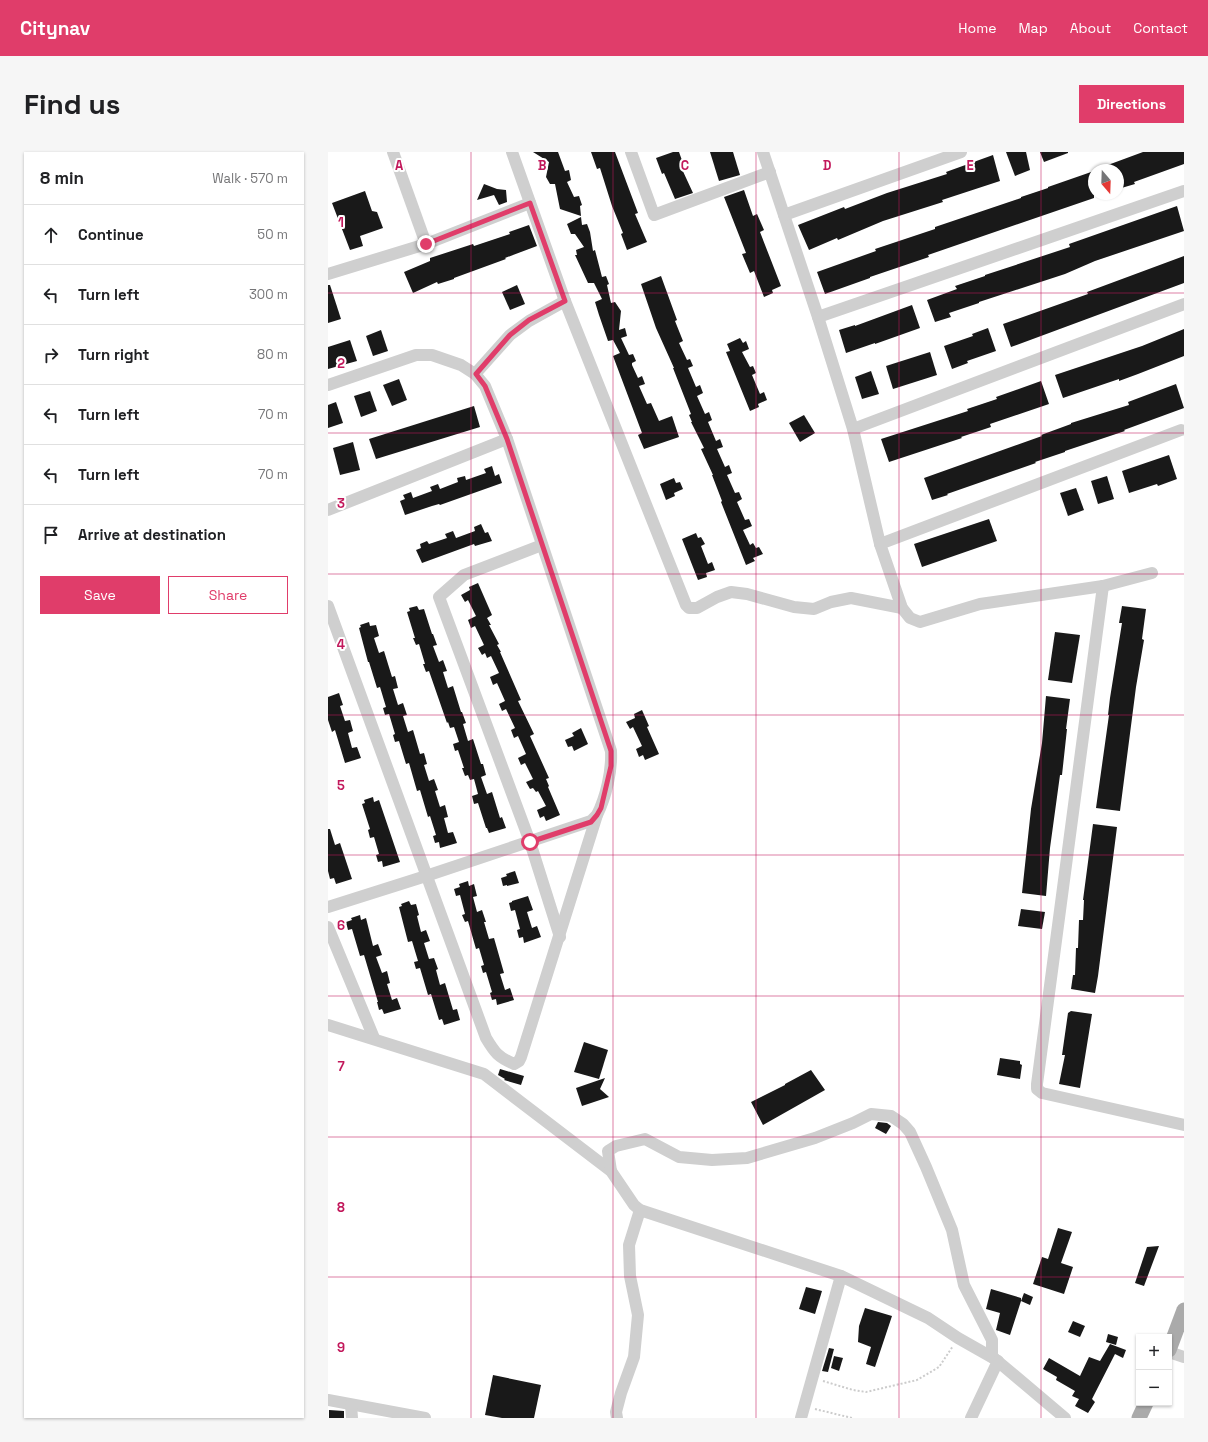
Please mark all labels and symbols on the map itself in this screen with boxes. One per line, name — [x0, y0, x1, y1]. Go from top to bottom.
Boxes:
text: A — [395, 157, 404, 174]
text: B — [538, 157, 547, 174]
text: C — [681, 157, 689, 174]
text: D — [823, 157, 832, 174]
text: E — [966, 157, 974, 174]
north arrow — [1088, 164, 1124, 200]
text: 1 — [338, 214, 344, 231]
route end — [417, 235, 435, 253]
text: 2 — [337, 355, 345, 372]
text: 3 — [337, 495, 345, 512]
text: 4 — [337, 636, 345, 653]
text: 5 — [337, 777, 345, 794]
route start — [521, 833, 539, 851]
text: 6 — [337, 917, 345, 934]
text: 7 — [337, 1058, 345, 1075]
text: 8 — [337, 1199, 345, 1216]
text: 9 — [337, 1339, 345, 1356]

